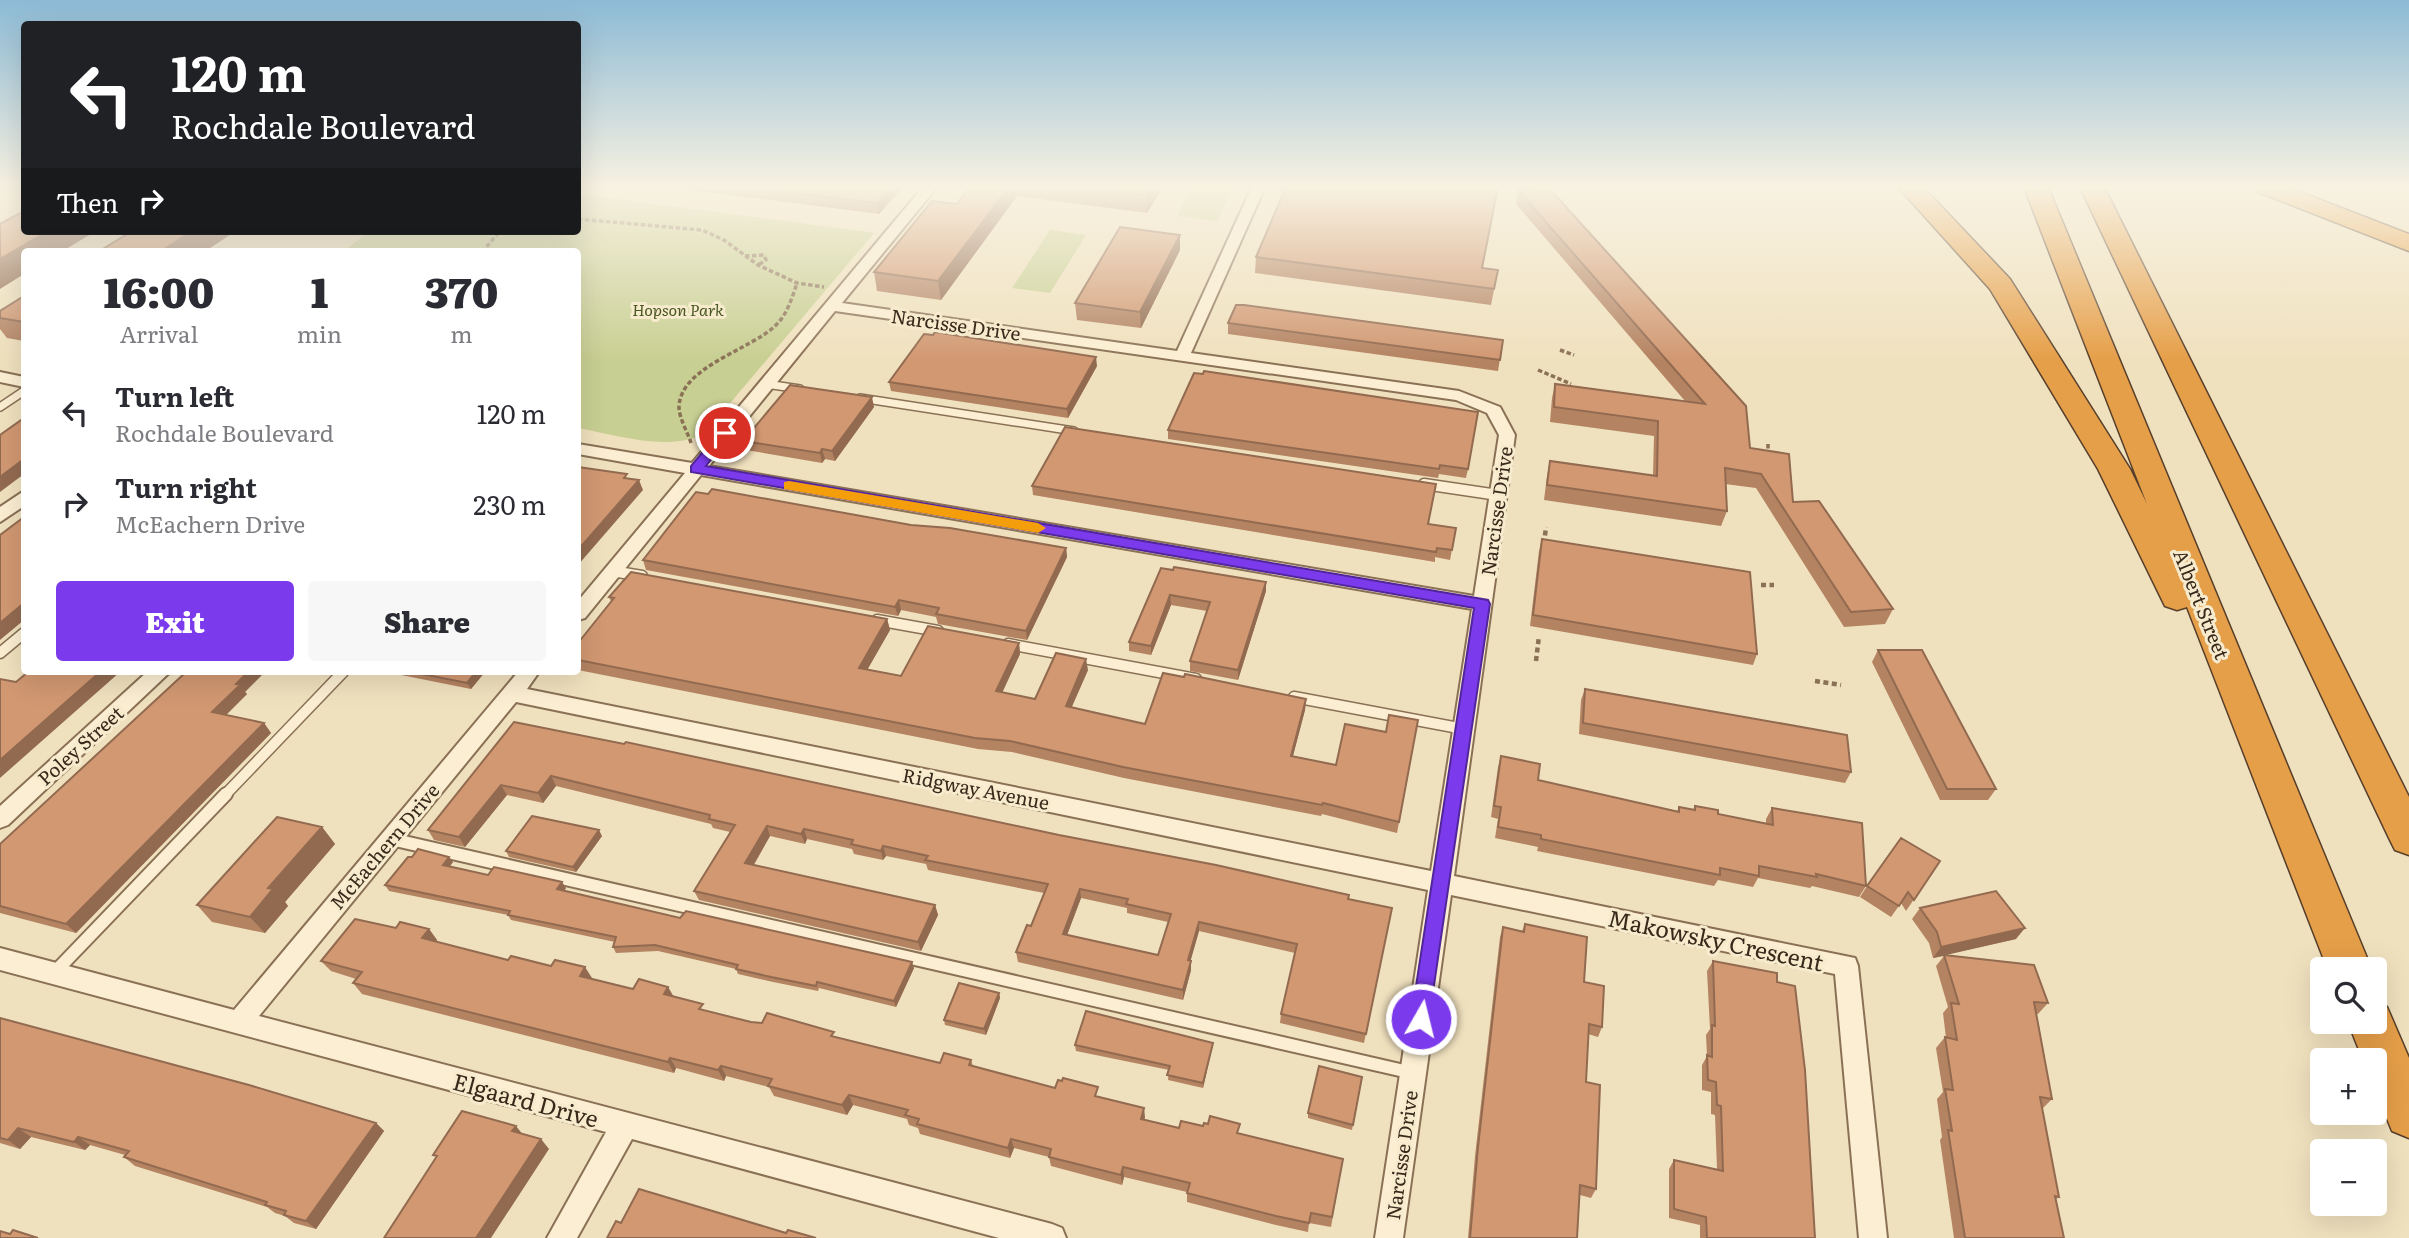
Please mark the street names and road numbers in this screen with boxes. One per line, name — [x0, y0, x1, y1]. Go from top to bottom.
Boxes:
street label: Narcisse Drive — [890, 301, 1023, 347]
street label: Narcisse Drive — [1473, 444, 1519, 577]
street label: Albert Street — [2167, 545, 2237, 663]
street label: Poley Street — [31, 699, 129, 791]
street label: Ridgway Avenue — [900, 760, 1052, 816]
street label: McEachern Drive — [323, 777, 445, 915]
street label: Makowsky Crescent — [1605, 900, 1828, 979]
street label: Elgaard Drive — [450, 1063, 602, 1135]
street label: Narcisse Drive — [1378, 1088, 1424, 1221]

